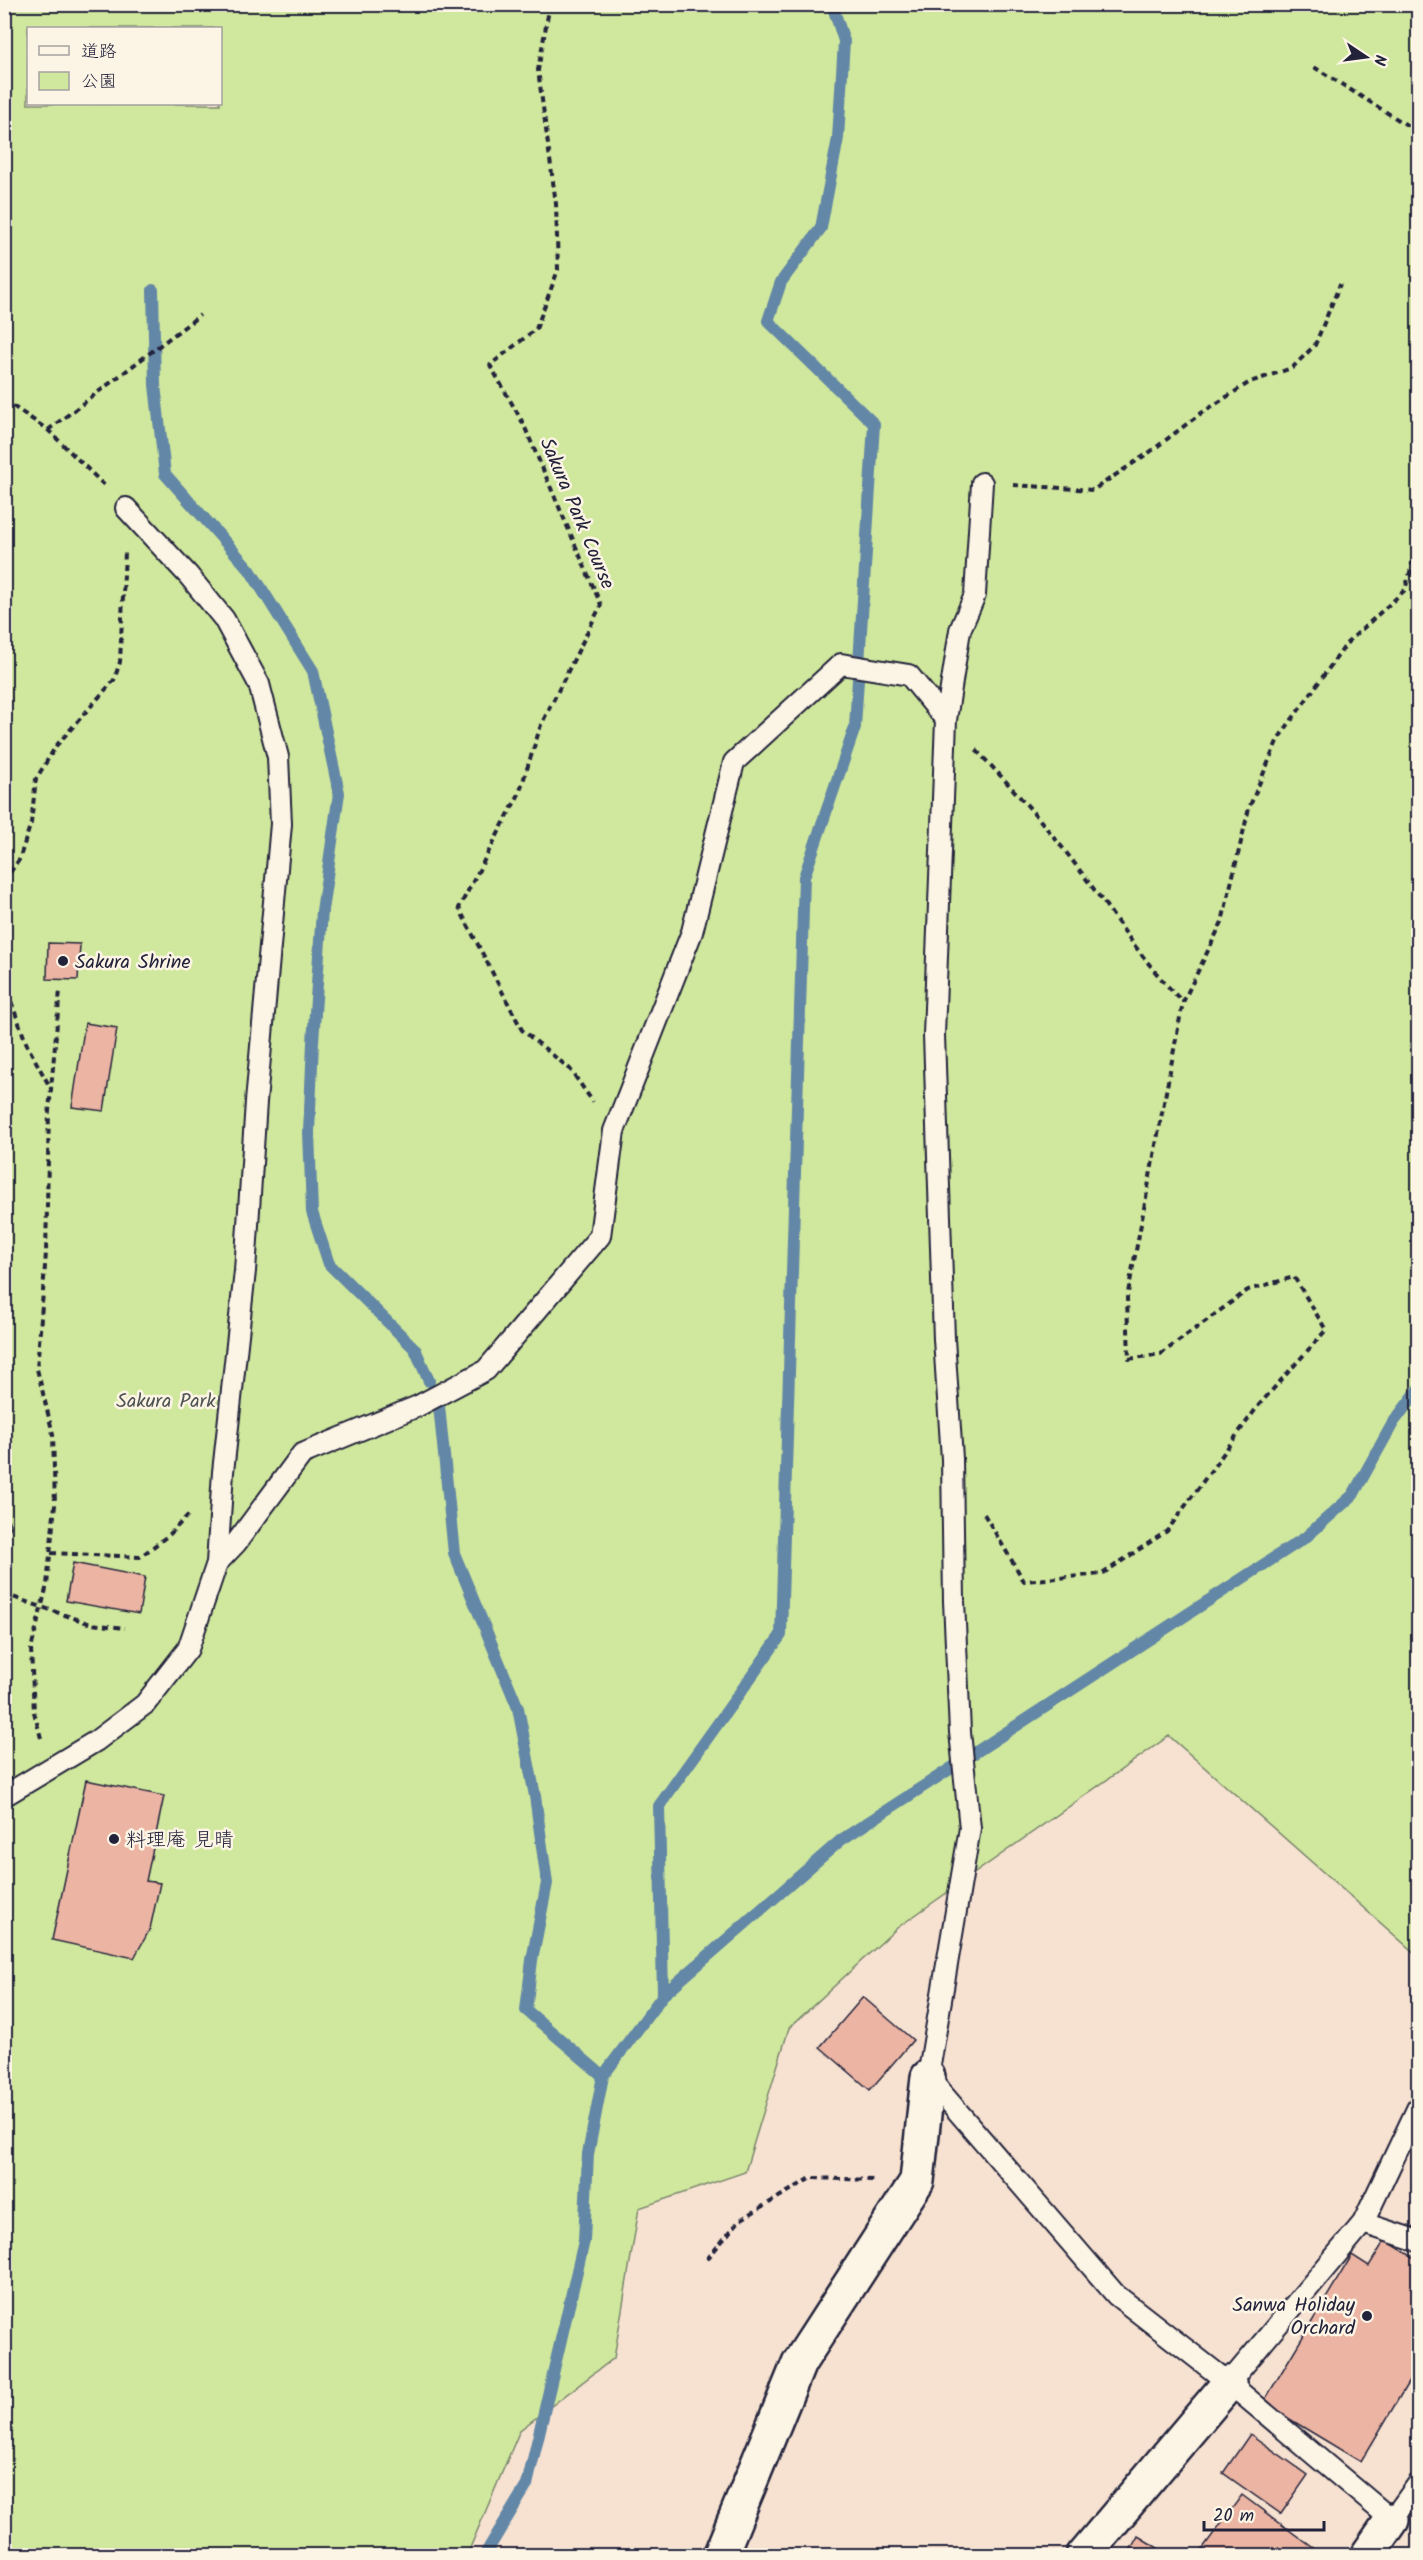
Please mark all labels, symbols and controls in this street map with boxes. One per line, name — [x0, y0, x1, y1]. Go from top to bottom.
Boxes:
legend — [27, 27, 222, 105]
north arrow — [1336, 27, 1396, 87]
text: 道路 — [81, 38, 117, 67]
text: N — [1366, 52, 1392, 68]
text: 公園 — [81, 68, 117, 97]
street label: Sakura Park Course — [530, 433, 623, 595]
place label: Sakura Shrine — [75, 947, 190, 979]
marker: Sakura Shrine — [56, 954, 70, 968]
park label: Sakura Park — [116, 1386, 216, 1418]
place label: 料理庵 見晴 — [126, 1825, 234, 1857]
marker: 料理庵 見晴 — [107, 1832, 121, 1846]
place label: Sanwa Holiday Orchard — [1233, 2290, 1356, 2345]
marker: Sanwa Holiday Orchard — [1360, 2309, 1374, 2323]
scale bar — [1204, 2494, 1324, 2532]
text: 20 m — [1213, 2502, 1254, 2531]

